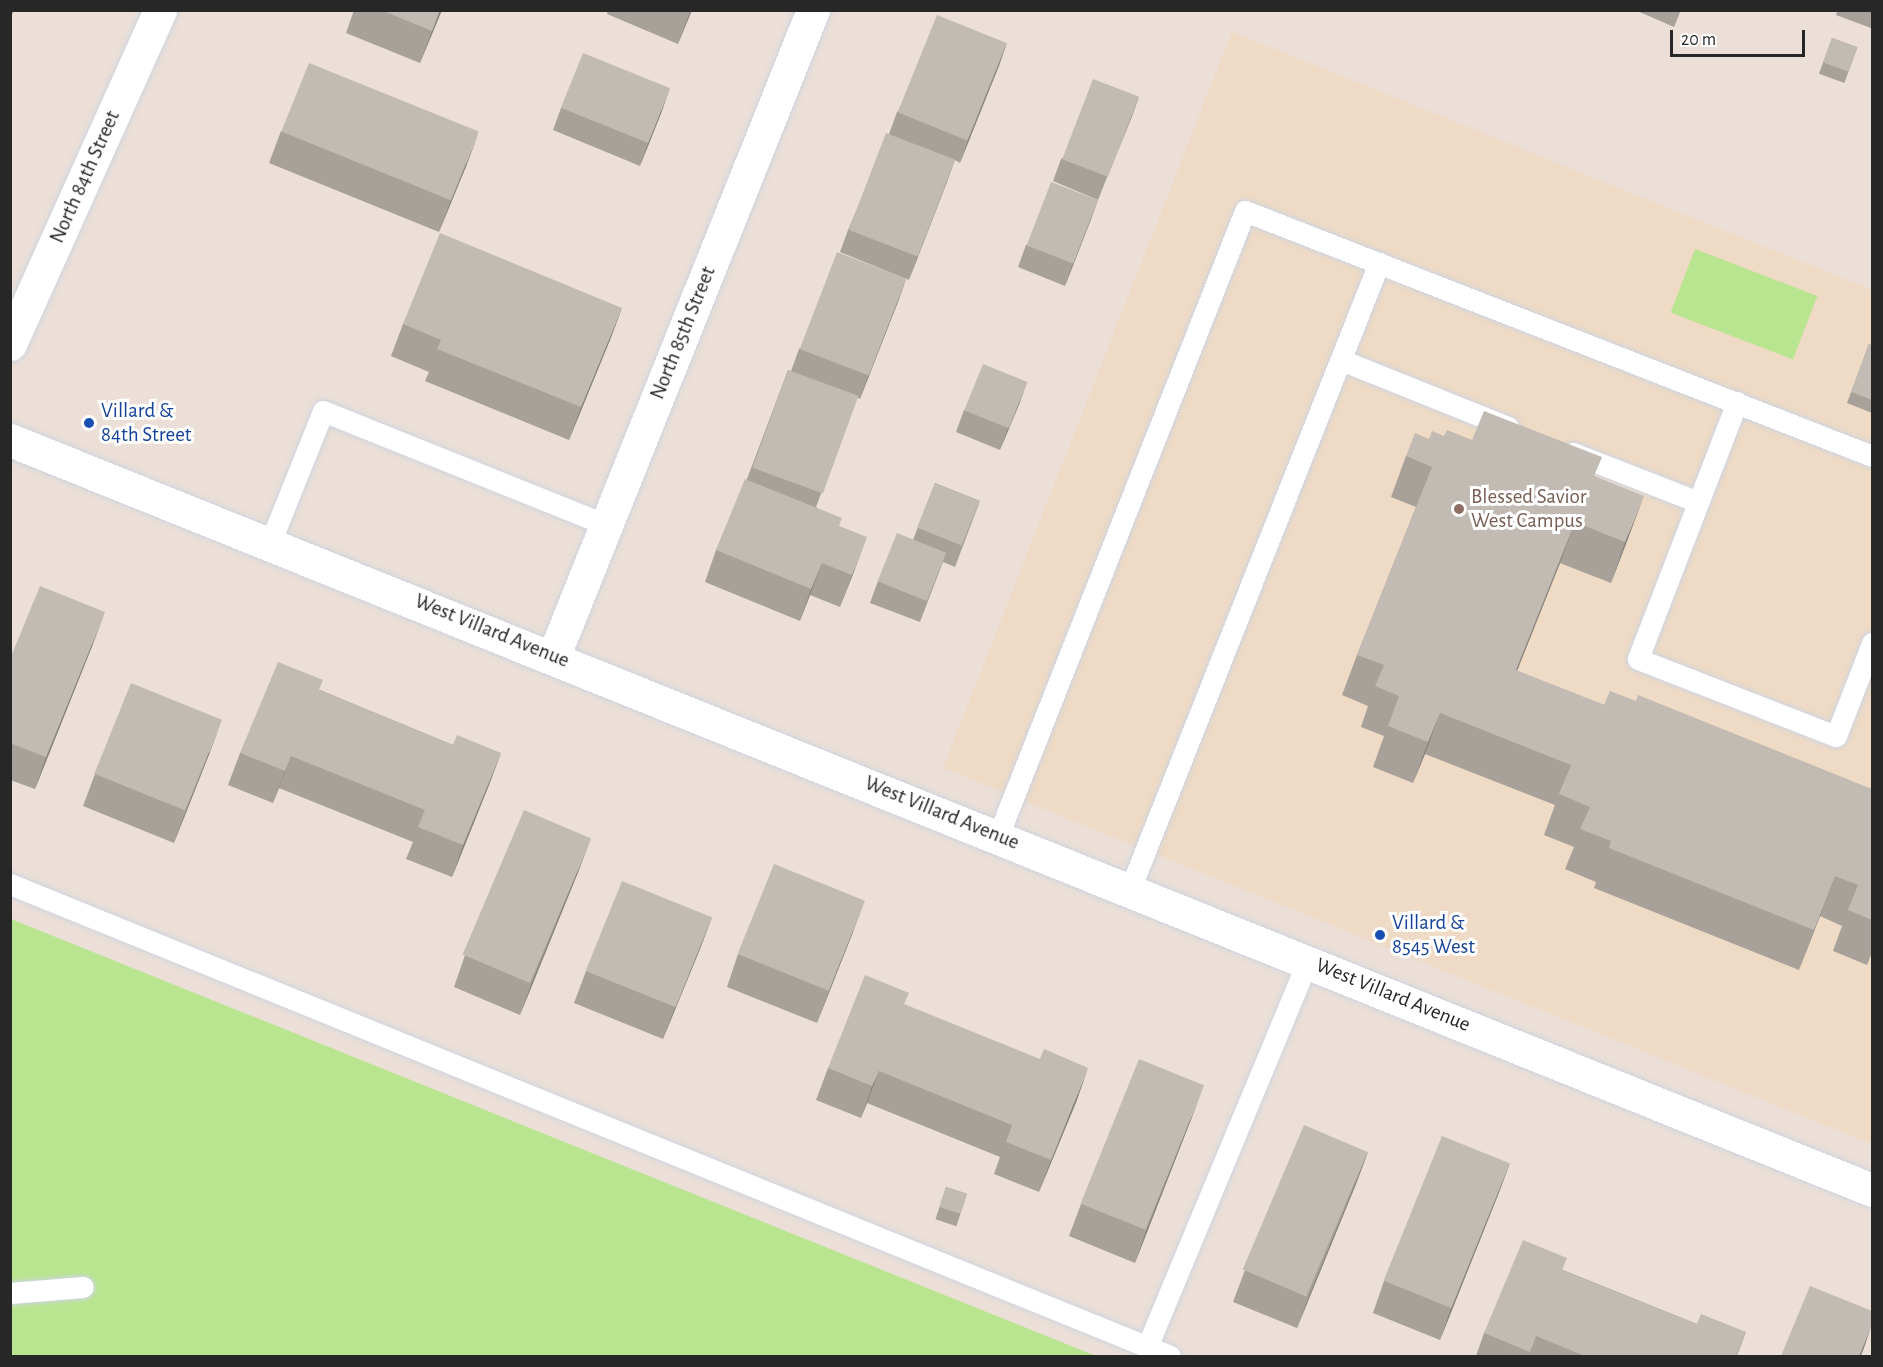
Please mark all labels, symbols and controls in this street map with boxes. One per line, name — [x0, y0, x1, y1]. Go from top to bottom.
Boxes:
scale bar — [1673, 18, 1808, 56]
text: 20 m — [1681, 31, 1716, 49]
street label: North 84th Street — [45, 107, 125, 247]
street label: North 85th Street — [645, 263, 721, 403]
place label: Villard & 84th Street — [101, 398, 192, 448]
marker: Villard & 84th Street — [82, 416, 96, 430]
place label: Blessed Savior West Campus — [1471, 484, 1586, 534]
marker: Blessed Savior West Campus — [1452, 502, 1466, 516]
street label: West Villard Avenue — [411, 588, 573, 674]
street label: West Villard Avenue — [861, 770, 1023, 856]
place label: Villard & 8545 West — [1392, 910, 1475, 960]
marker: Villard & 8545 West — [1373, 928, 1387, 942]
street label: West Villard Avenue — [1312, 952, 1474, 1038]

